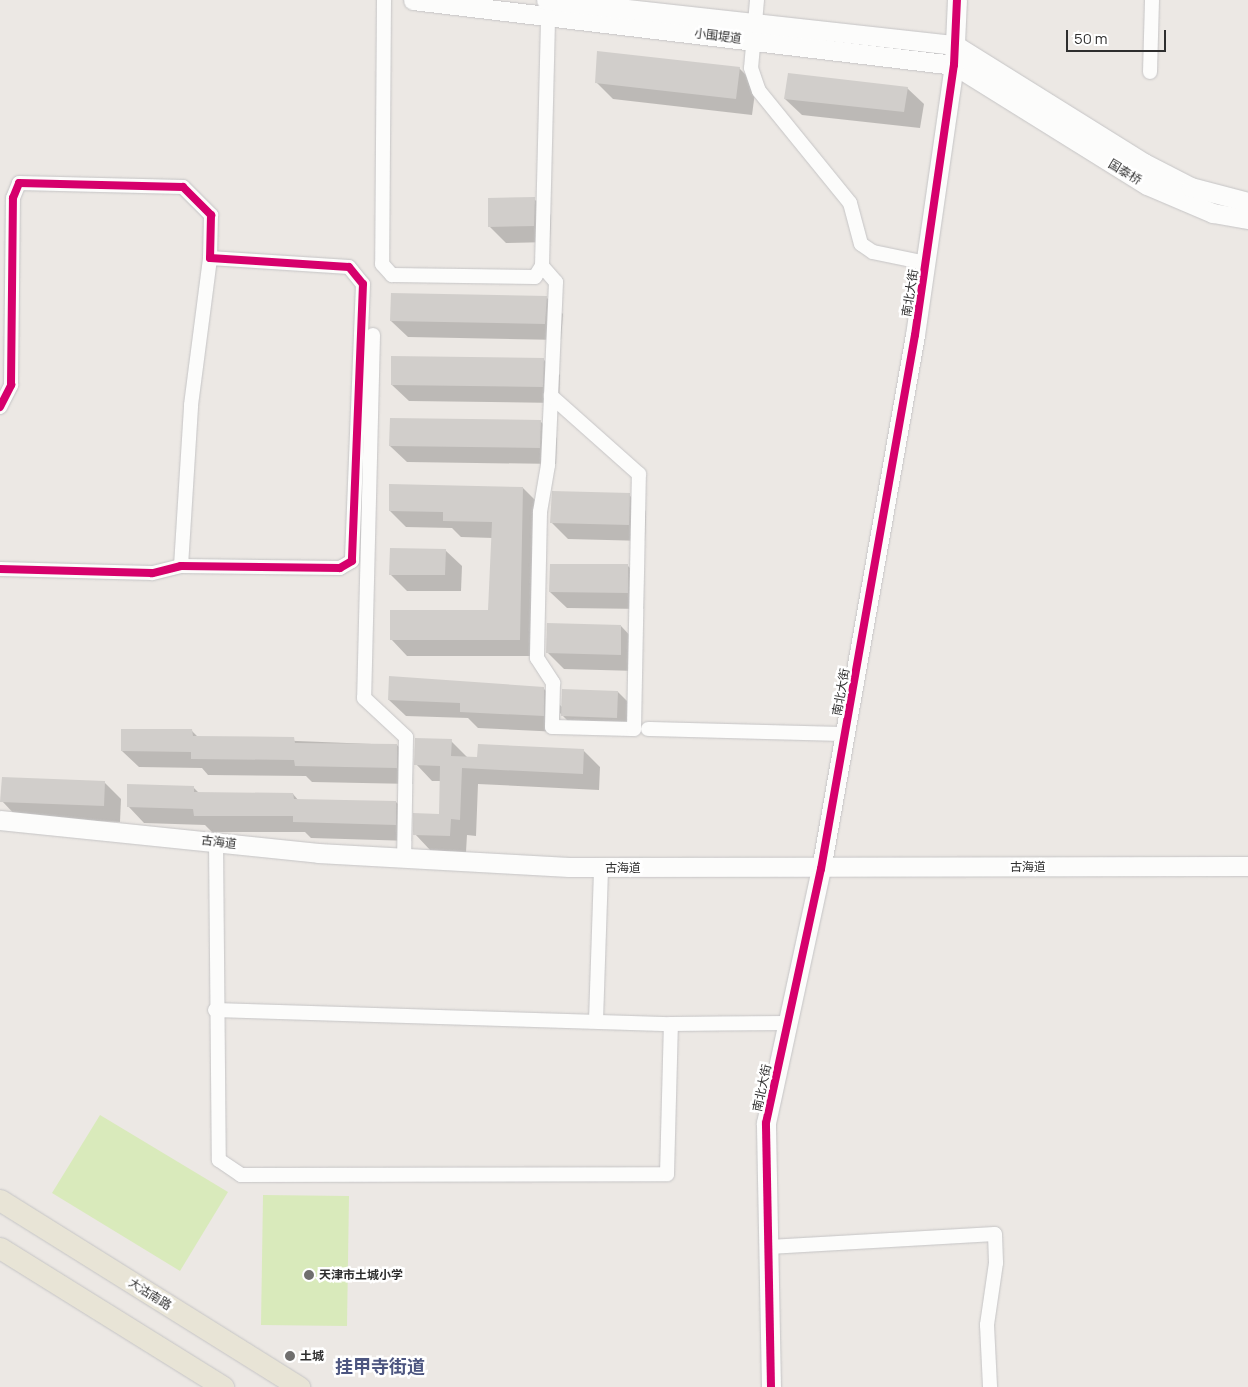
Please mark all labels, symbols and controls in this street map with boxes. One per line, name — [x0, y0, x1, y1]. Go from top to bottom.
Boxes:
scale bar — [1068, 20, 1168, 52]
street label: 小围堤道 — [693, 26, 743, 46]
text: 50 m — [1074, 28, 1108, 49]
street label: 国泰桥 — [1106, 157, 1144, 187]
street label: 南北大街 — [899, 268, 921, 318]
street label: 南北大街 — [830, 667, 852, 717]
street label: 古海道 — [200, 833, 238, 851]
street label: 古海道 — [1010, 860, 1046, 874]
street label: 古海道 — [605, 861, 641, 875]
street label: 南北大街 — [750, 1063, 774, 1113]
place label: 天津市土城小学 — [319, 1268, 403, 1282]
marker: 天津市土城小学 — [303, 1269, 315, 1281]
street label: 大沽南路 — [126, 1275, 174, 1313]
place label: 土城 — [300, 1349, 324, 1363]
marker: 土城 — [284, 1350, 296, 1362]
district label: 挂甲寺街道 — [335, 1355, 425, 1377]

